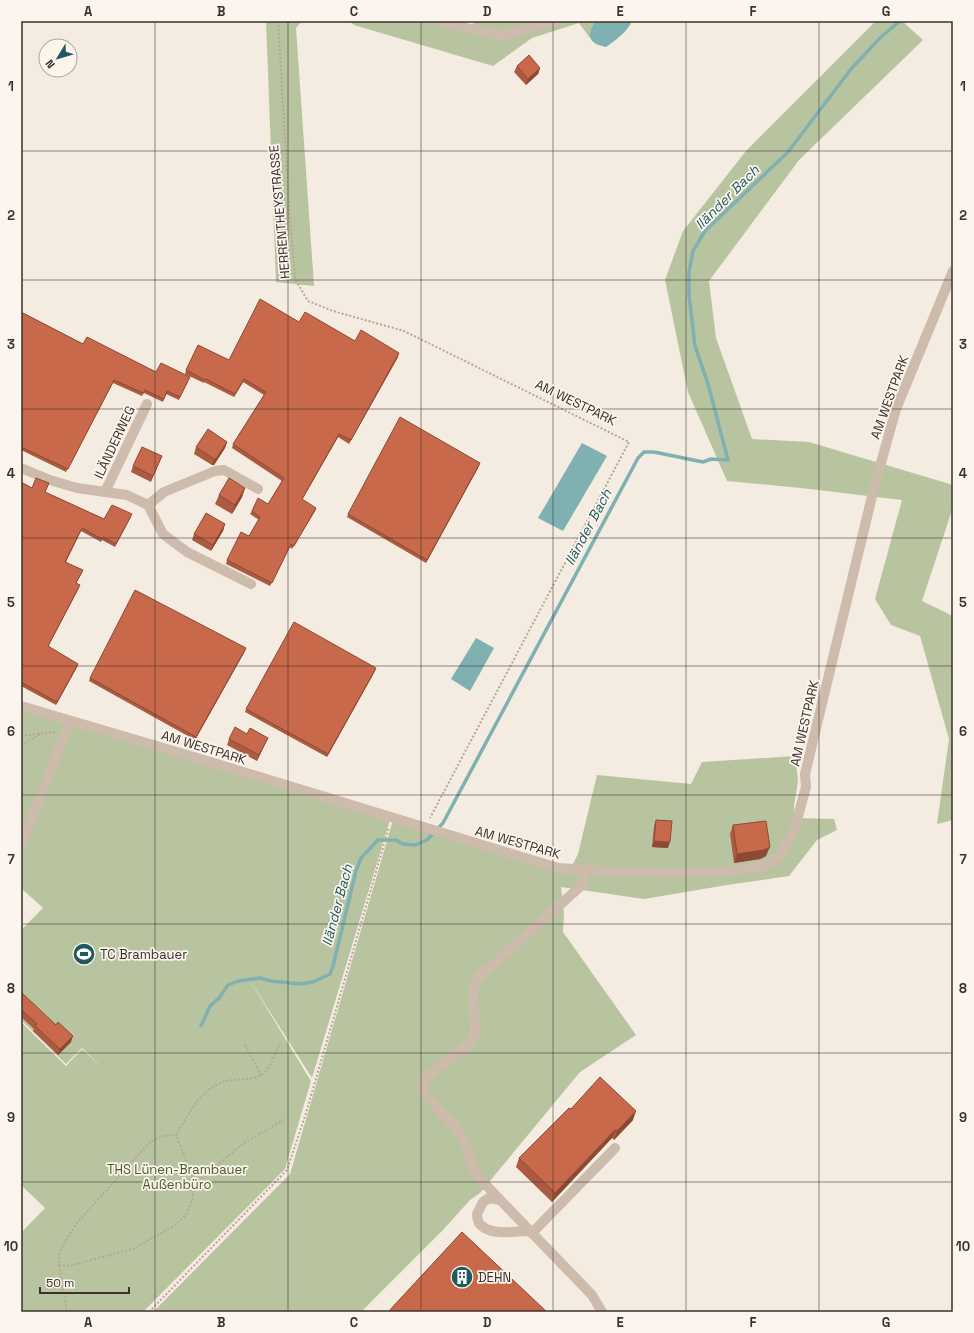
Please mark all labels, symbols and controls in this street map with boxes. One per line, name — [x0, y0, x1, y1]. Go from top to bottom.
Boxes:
text: A — [84, 3, 93, 20]
text: B — [217, 3, 226, 20]
text: C — [350, 3, 358, 20]
text: D — [483, 3, 492, 20]
text: E — [616, 3, 624, 20]
text: F — [750, 3, 757, 20]
text: G — [882, 3, 890, 20]
north arrow — [38, 38, 78, 78]
text: N — [42, 57, 58, 71]
text: 1 — [8, 78, 14, 95]
text: 1 — [960, 78, 966, 95]
street label: HERRENTHEYSTRASSE — [265, 144, 294, 280]
water label: Iländer Bach — [691, 161, 763, 233]
text: 2 — [7, 207, 15, 224]
text: 2 — [959, 207, 967, 224]
text: 3 — [7, 336, 15, 353]
text: 3 — [959, 336, 967, 353]
street label: AM WESTPARK — [866, 353, 913, 441]
street label: AM WESTPARK — [533, 376, 619, 429]
street label: ILÄNDERWEG — [90, 403, 139, 481]
text: 4 — [7, 465, 15, 482]
text: 4 — [959, 465, 967, 482]
water label: Iländer Bach — [560, 485, 616, 568]
text: 5 — [7, 594, 15, 611]
text: 5 — [959, 594, 967, 611]
street label: AM WESTPARK — [786, 678, 823, 768]
text: 6 — [7, 723, 15, 740]
text: 6 — [959, 723, 967, 740]
street label: AM WESTPARK — [159, 726, 248, 768]
street label: AM WESTPARK — [473, 822, 563, 863]
text: 7 — [7, 851, 15, 868]
text: 7 — [959, 851, 967, 868]
water label: Iländer Bach — [317, 862, 357, 948]
sports icon: TC Brambauer — [71, 941, 97, 967]
place label: TC Brambauer — [100, 946, 187, 963]
text: 8 — [7, 980, 15, 997]
text: 8 — [959, 980, 967, 997]
text: 9 — [7, 1109, 15, 1126]
text: 9 — [959, 1109, 967, 1126]
park label: THS Lünen-Brambauer Außenbüro — [107, 1161, 247, 1193]
text: 10 — [4, 1238, 18, 1255]
text: 10 — [956, 1238, 970, 1255]
building icon: DEHN — [449, 1264, 475, 1290]
scale bar — [40, 1269, 129, 1295]
place label: DEHN — [478, 1269, 511, 1286]
text: 50 m — [46, 1275, 74, 1291]
text: A — [84, 1314, 93, 1331]
text: B — [217, 1314, 226, 1331]
text: C — [350, 1314, 358, 1331]
text: D — [483, 1314, 492, 1331]
text: E — [616, 1314, 624, 1331]
text: F — [750, 1314, 757, 1331]
text: G — [882, 1314, 890, 1331]

